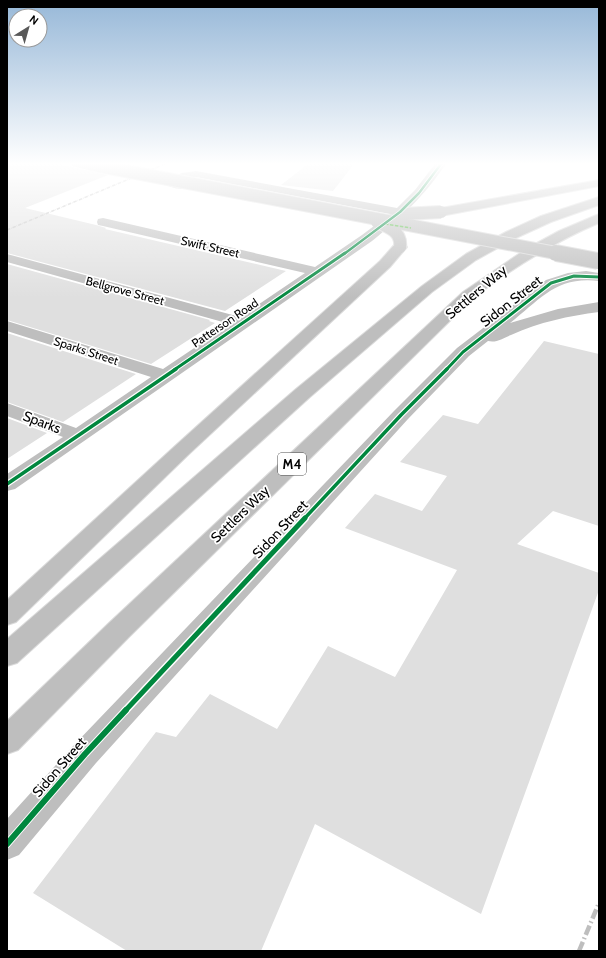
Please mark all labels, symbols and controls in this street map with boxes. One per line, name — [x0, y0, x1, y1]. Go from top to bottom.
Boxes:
north arrow — [8, 8, 48, 48]
text: N — [27, 12, 41, 28]
street label: Swift Street — [179, 232, 241, 261]
street label: Settlers Way — [442, 261, 510, 323]
street label: Sidon Street — [476, 271, 546, 331]
street label: Bellgrove Street — [84, 273, 166, 308]
street label: Patterson Road — [188, 295, 261, 350]
street label: Sparks Street — [52, 333, 120, 368]
street label: Sparks — [21, 407, 64, 437]
road number: M4 — [278, 453, 306, 475]
street label: Settlers Way — [207, 482, 273, 546]
street label: Sidon Street — [248, 496, 312, 562]
street label: Sidon Street — [28, 733, 90, 801]

